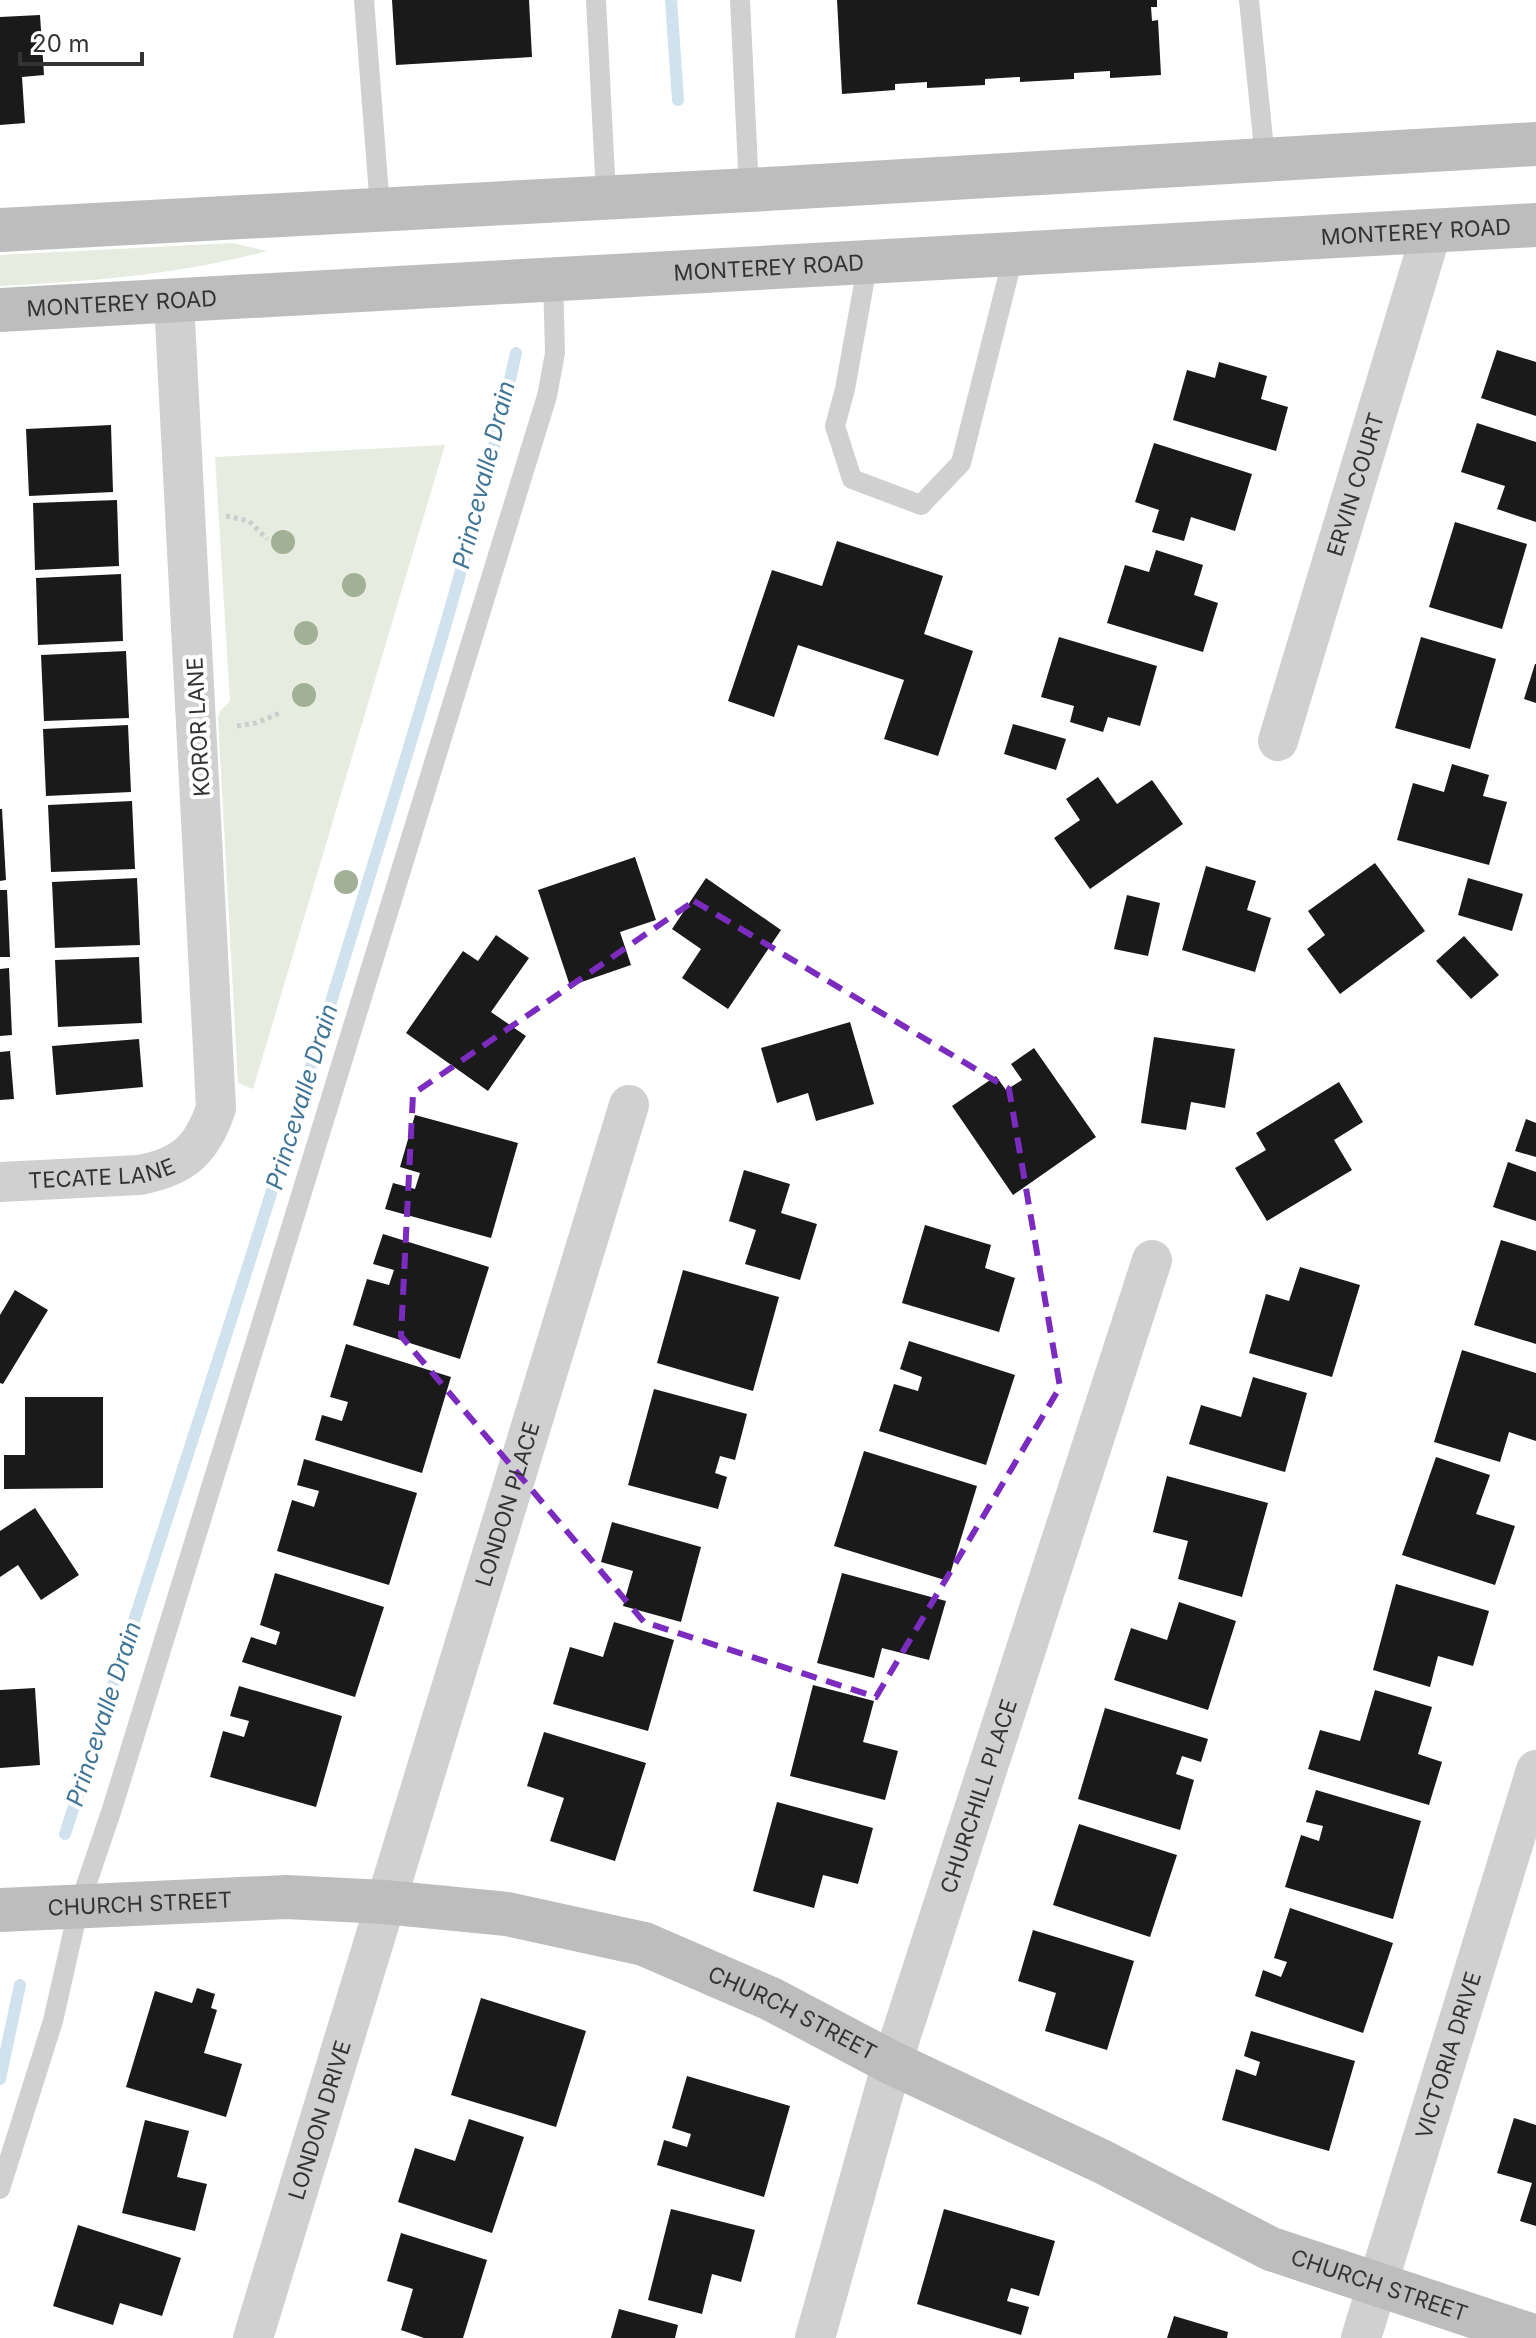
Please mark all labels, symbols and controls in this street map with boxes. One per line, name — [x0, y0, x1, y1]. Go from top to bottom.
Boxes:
scale bar — [20, 16, 142, 66]
text: 20 m — [32, 29, 90, 58]
street label: MONTEREY ROAD — [1320, 213, 1512, 250]
street label: MONTEREY ROAD — [673, 249, 865, 286]
street label: MONTEREY ROAD — [26, 285, 218, 322]
water label: Princevalle Drain — [446, 378, 521, 572]
street label: ERVIN COURT — [1321, 410, 1389, 559]
street label: KOROR LANE — [181, 657, 215, 797]
water label: Princevalle Drain — [260, 1001, 344, 1193]
street label: TECATE LANE — [28, 1152, 179, 1194]
street label: LONDON PLACE — [470, 1418, 545, 1589]
water label: Princevalle Drain — [60, 1618, 147, 1810]
street label: CHURCHILL PLACE — [935, 1696, 1022, 1897]
street label: CHURCH STREET — [47, 1886, 233, 1921]
street label: CHURCH STREET — [704, 1960, 881, 2066]
street label: VICTORIA DRIVE — [1410, 1968, 1486, 2142]
street label: LONDON DRIVE — [283, 2037, 356, 2203]
street label: CHURCH STREET — [1288, 2244, 1471, 2326]

